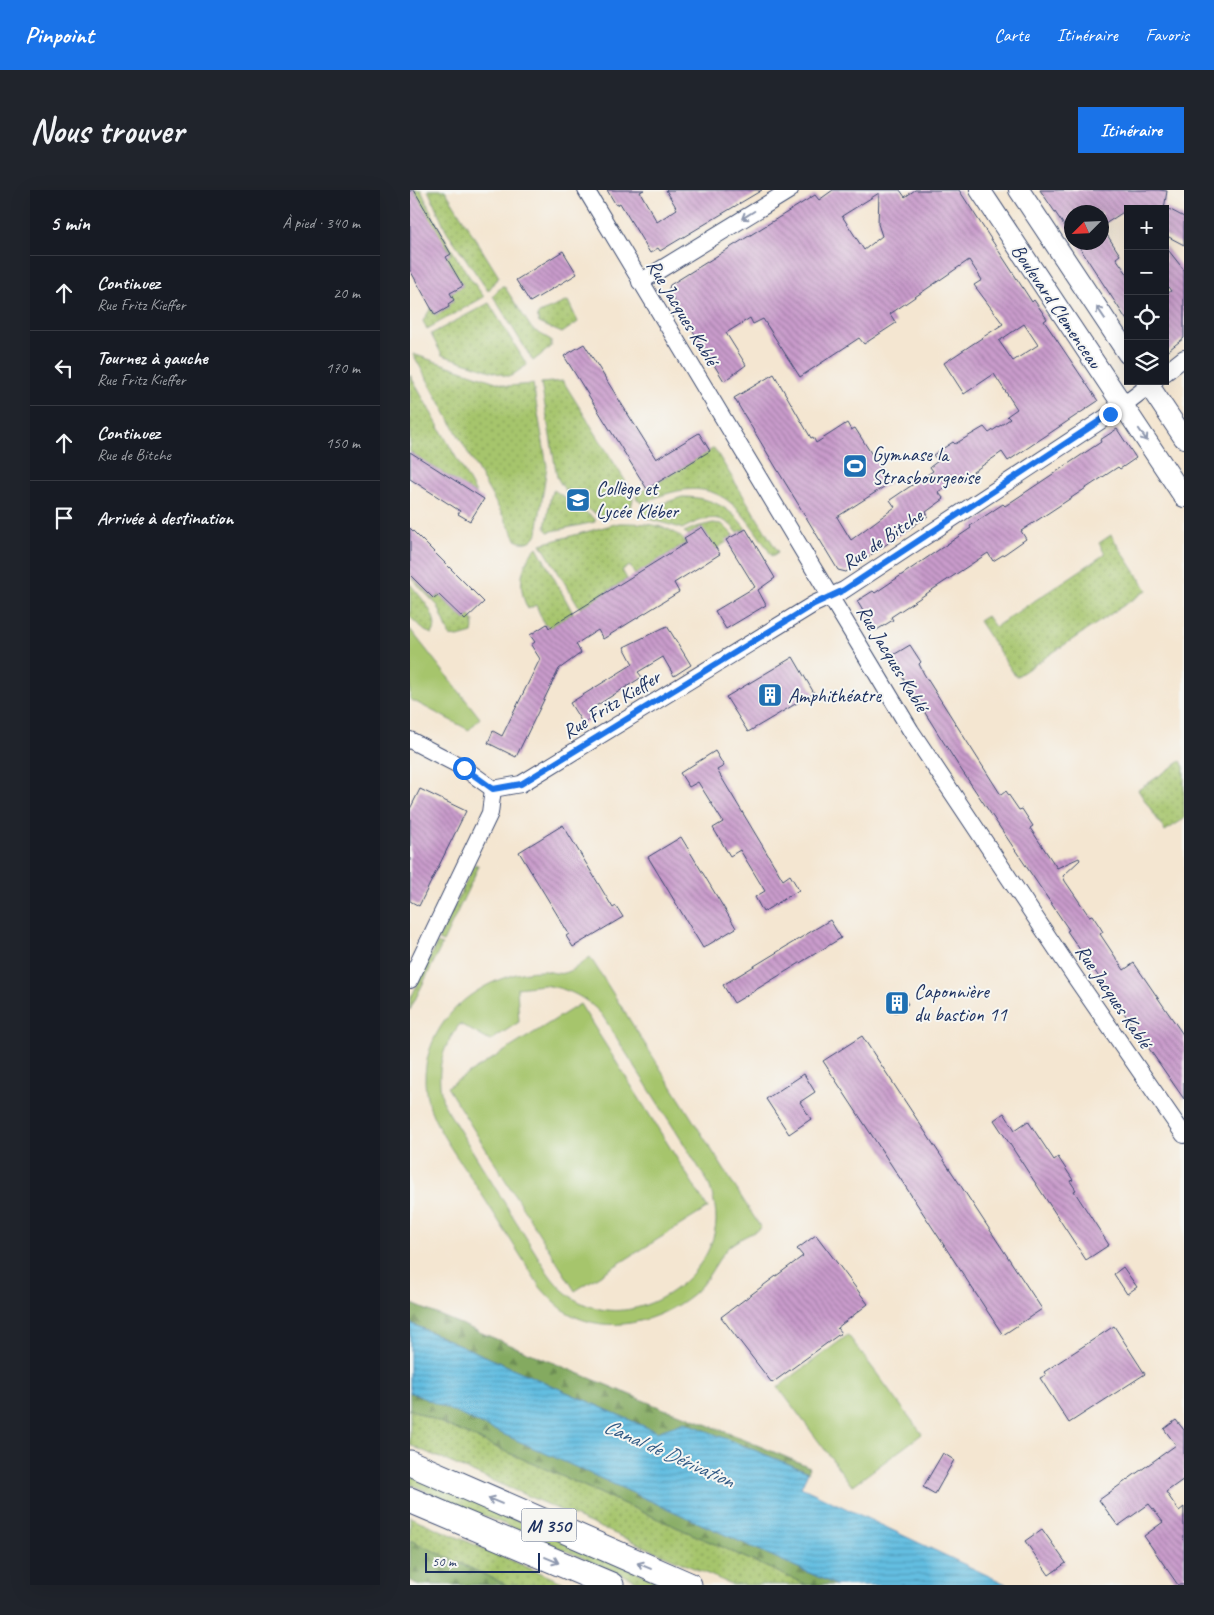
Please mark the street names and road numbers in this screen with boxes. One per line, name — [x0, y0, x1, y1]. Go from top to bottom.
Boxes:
street label: Boulevard Clemenceau — [1006, 239, 1108, 375]
street label: Rue Jacques Kablé — [641, 255, 726, 373]
street label: Rue de Bitche — [837, 502, 929, 576]
street label: Rue Jacques Kablé — [851, 601, 936, 719]
street label: Rue Fritz Kieffer — [558, 664, 666, 744]
street label: Rue Jacques Kablé — [1070, 940, 1159, 1056]
road number: M 350 — [522, 1508, 576, 1542]

